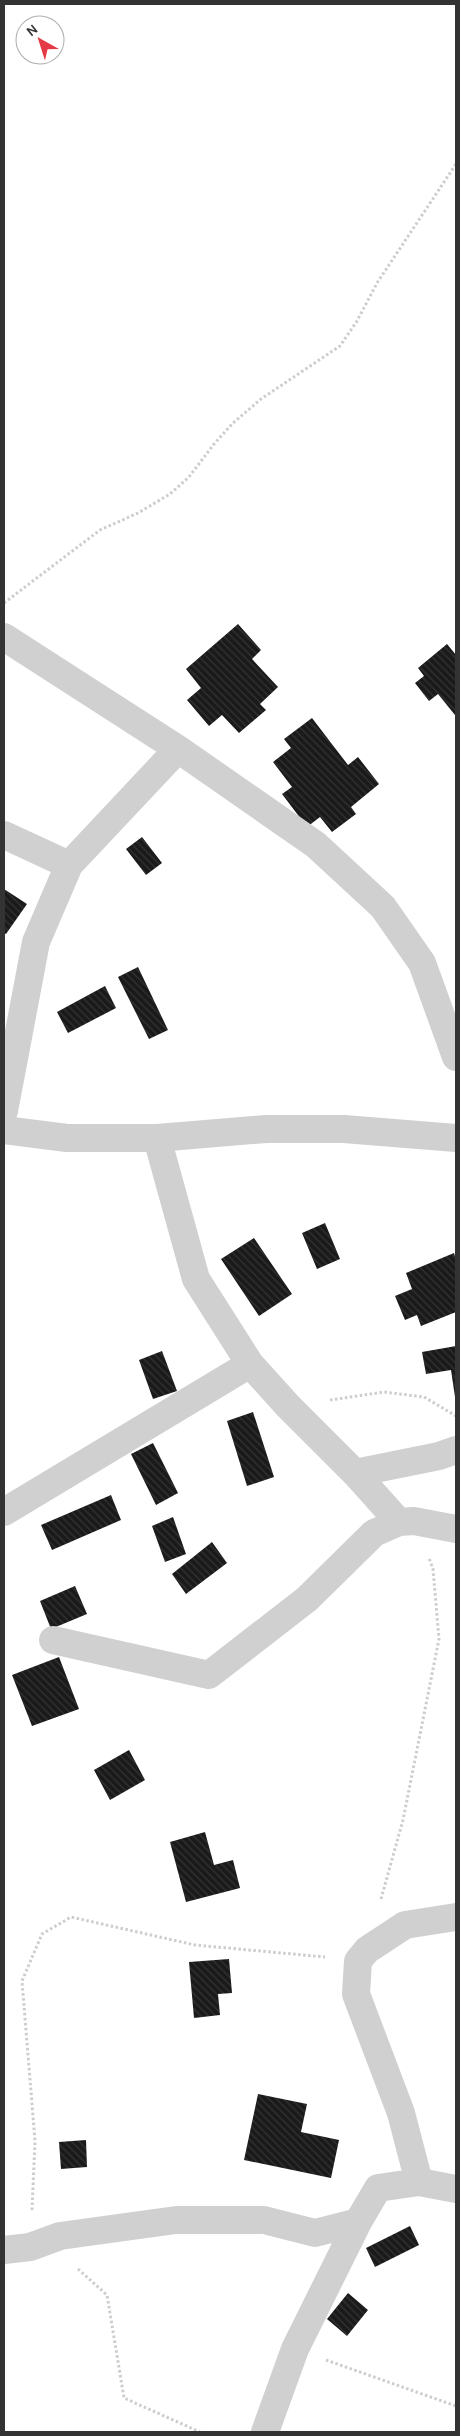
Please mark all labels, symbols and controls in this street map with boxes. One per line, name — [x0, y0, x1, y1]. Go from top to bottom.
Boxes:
north arrow — [15, 15, 65, 65]
text: N — [23, 21, 41, 40]

